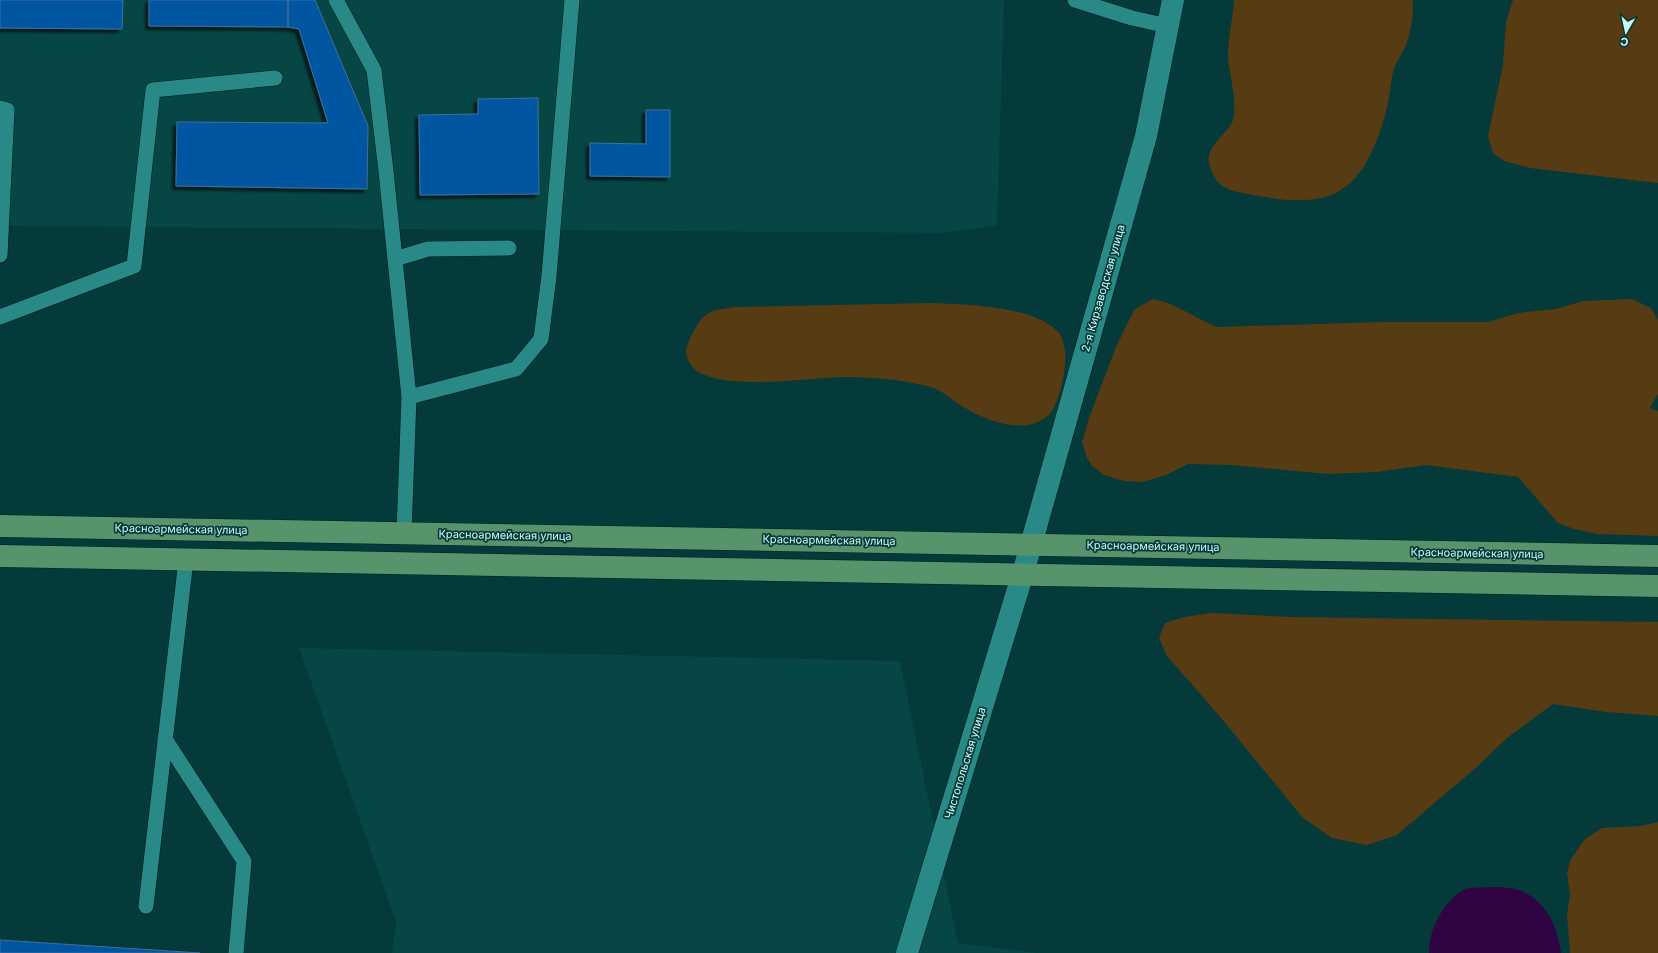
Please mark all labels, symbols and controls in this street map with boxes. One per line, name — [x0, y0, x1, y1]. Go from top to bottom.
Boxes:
north arrow — [1606, 12, 1646, 52]
text: С — [1619, 34, 1630, 49]
street label: 2-я Кирзаводская улица — [1078, 223, 1128, 353]
street label: Красноармейская улица — [114, 521, 248, 537]
street label: Красноармейская улица — [438, 527, 572, 543]
street label: Красноармейская улица — [762, 532, 896, 548]
street label: Красноармейская улица — [1086, 538, 1220, 554]
street label: Красноармейская улица — [1410, 545, 1544, 561]
street label: Чистопольская улица — [941, 705, 989, 821]

